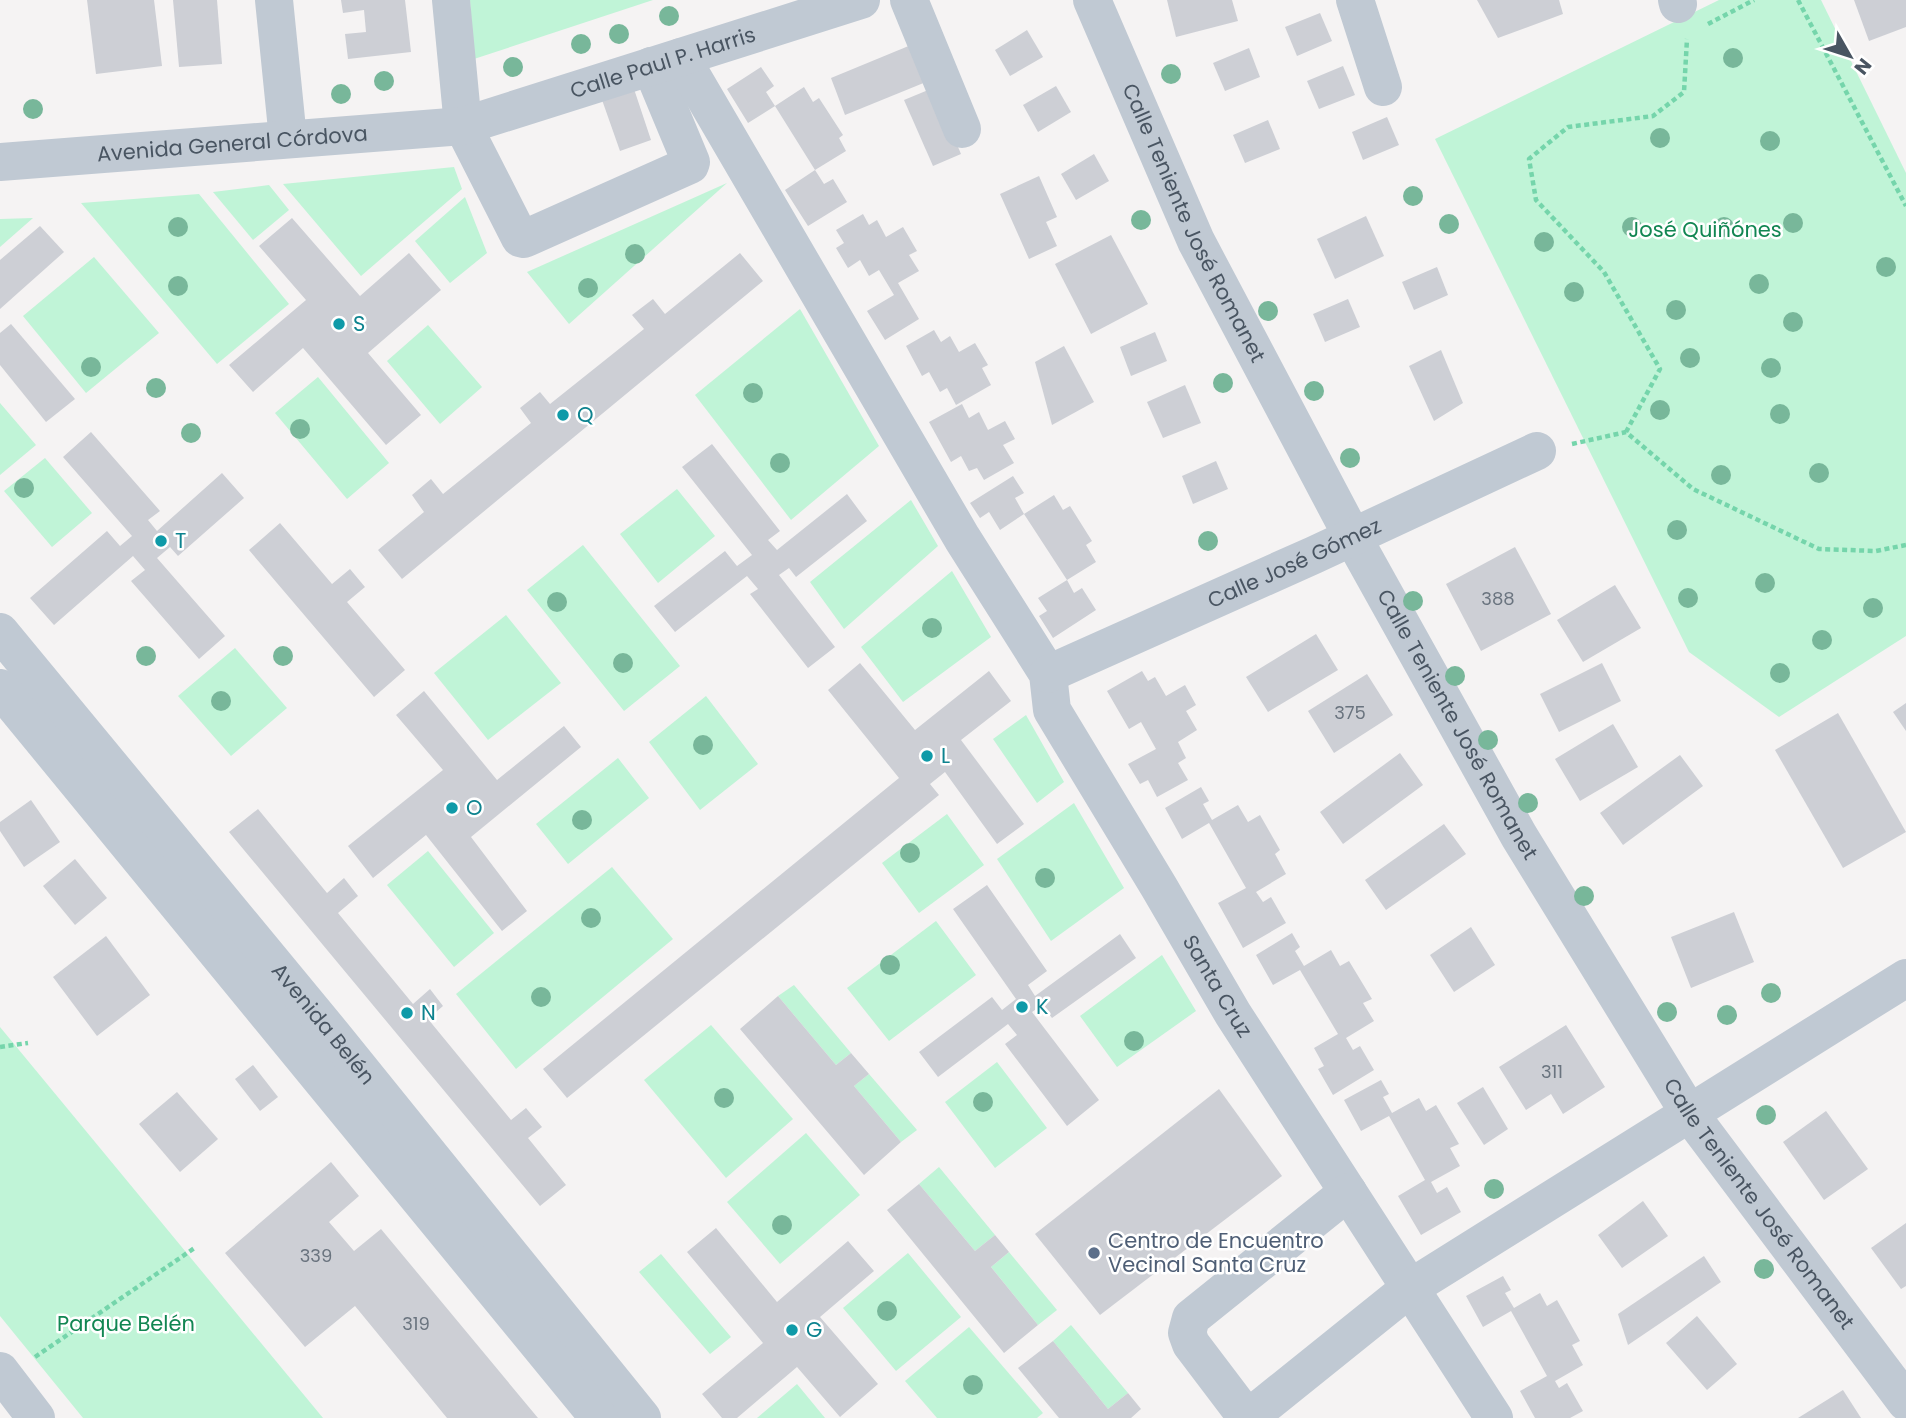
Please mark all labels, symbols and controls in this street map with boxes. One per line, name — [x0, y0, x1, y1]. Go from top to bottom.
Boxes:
street label: Calle Paul P. Harris — [566, 19, 759, 105]
north arrow — [1815, 21, 1885, 91]
text: N — [1848, 52, 1878, 80]
street label: Calle Teniente José Romanet — [1116, 79, 1273, 367]
street label: Avenida General Córdova — [96, 118, 369, 168]
park label: José Quiñónes — [1628, 215, 1782, 244]
place label: S — [353, 309, 365, 338]
marker: S — [331, 316, 347, 332]
place label: Q — [577, 400, 594, 429]
marker: Q — [555, 407, 571, 423]
street label: Calle José Gómez — [1203, 511, 1386, 615]
place label: T — [175, 526, 186, 555]
marker: T — [153, 533, 169, 549]
street label: Calle Teniente José Romanet — [1370, 584, 1545, 865]
house number: 388 — [1481, 586, 1515, 611]
house number: 375 — [1334, 700, 1366, 725]
place label: L — [941, 741, 950, 770]
marker: L — [919, 748, 935, 764]
place label: O — [466, 793, 483, 822]
marker: O — [444, 800, 460, 816]
street label: Santa Cruz — [1176, 929, 1259, 1043]
street label: Avenida Belén — [265, 957, 382, 1091]
place label: K — [1036, 992, 1049, 1021]
place label: N — [421, 998, 436, 1027]
marker: K — [1014, 999, 1030, 1015]
marker: N — [399, 1005, 415, 1021]
house number: 311 — [1541, 1059, 1563, 1084]
street label: Calle Teniente José Romanet — [1657, 1072, 1861, 1335]
place label: Centro de Encuentro Vecinal Santa Cruz — [1108, 1226, 1324, 1279]
house number: 339 — [300, 1243, 332, 1268]
marker: Centro de Encuentro Vecinal Santa Cruz — [1086, 1245, 1102, 1261]
park label: Parque Belén — [57, 1309, 195, 1338]
house number: 319 — [402, 1311, 430, 1336]
place label: G — [806, 1315, 822, 1344]
marker: G — [784, 1322, 800, 1338]

